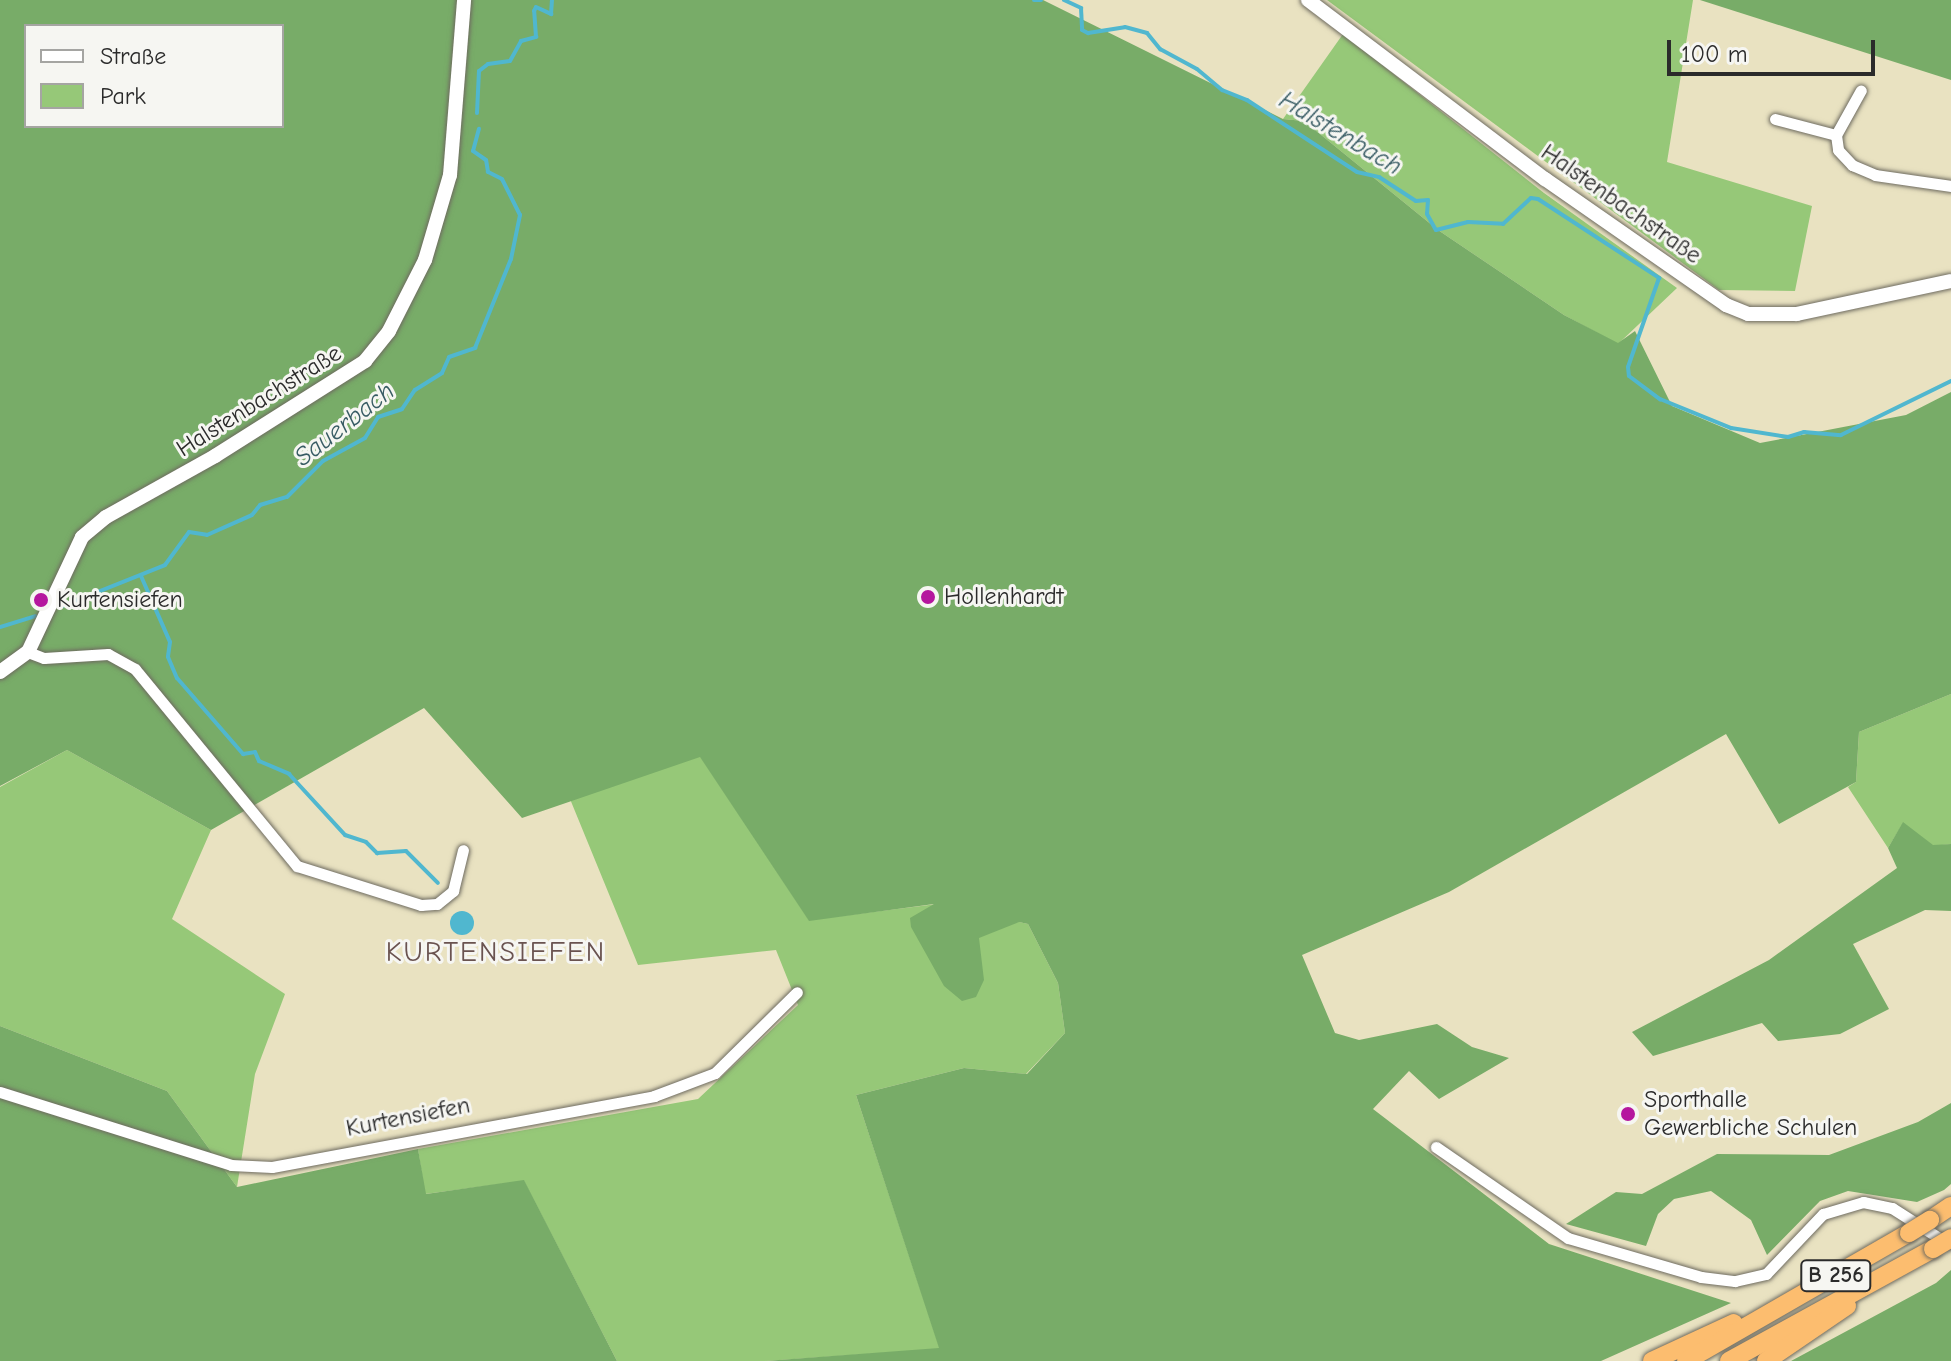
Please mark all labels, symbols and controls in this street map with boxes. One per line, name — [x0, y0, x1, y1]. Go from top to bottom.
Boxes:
legend — [24, 24, 284, 128]
scale bar — [1671, 24, 1879, 74]
text: 100 m — [1681, 40, 1748, 68]
text: Straße — [100, 42, 166, 70]
text: Park — [100, 82, 146, 110]
water label: Halstenbach — [1273, 85, 1407, 183]
street label: Halstenbachstraße — [1535, 138, 1707, 270]
street label: Halstenbachstraße — [171, 339, 347, 463]
water label: Sauerbach — [289, 376, 401, 474]
place label: Hollenhardt — [944, 583, 1063, 611]
place label: Kurtensiefen — [57, 586, 183, 614]
marker: Hollenhardt — [919, 588, 937, 606]
marker: Kurtensiefen — [32, 591, 50, 609]
district label: KURTENSIEFEN — [386, 935, 606, 969]
place label: Sporthalle Gewerbliche Schulen — [1644, 1086, 1857, 1142]
street label: Kurtensiefen — [344, 1091, 472, 1143]
marker: Sporthalle Gewerbliche Schulen — [1619, 1105, 1637, 1123]
road number: B 256 — [1800, 1258, 1872, 1294]

